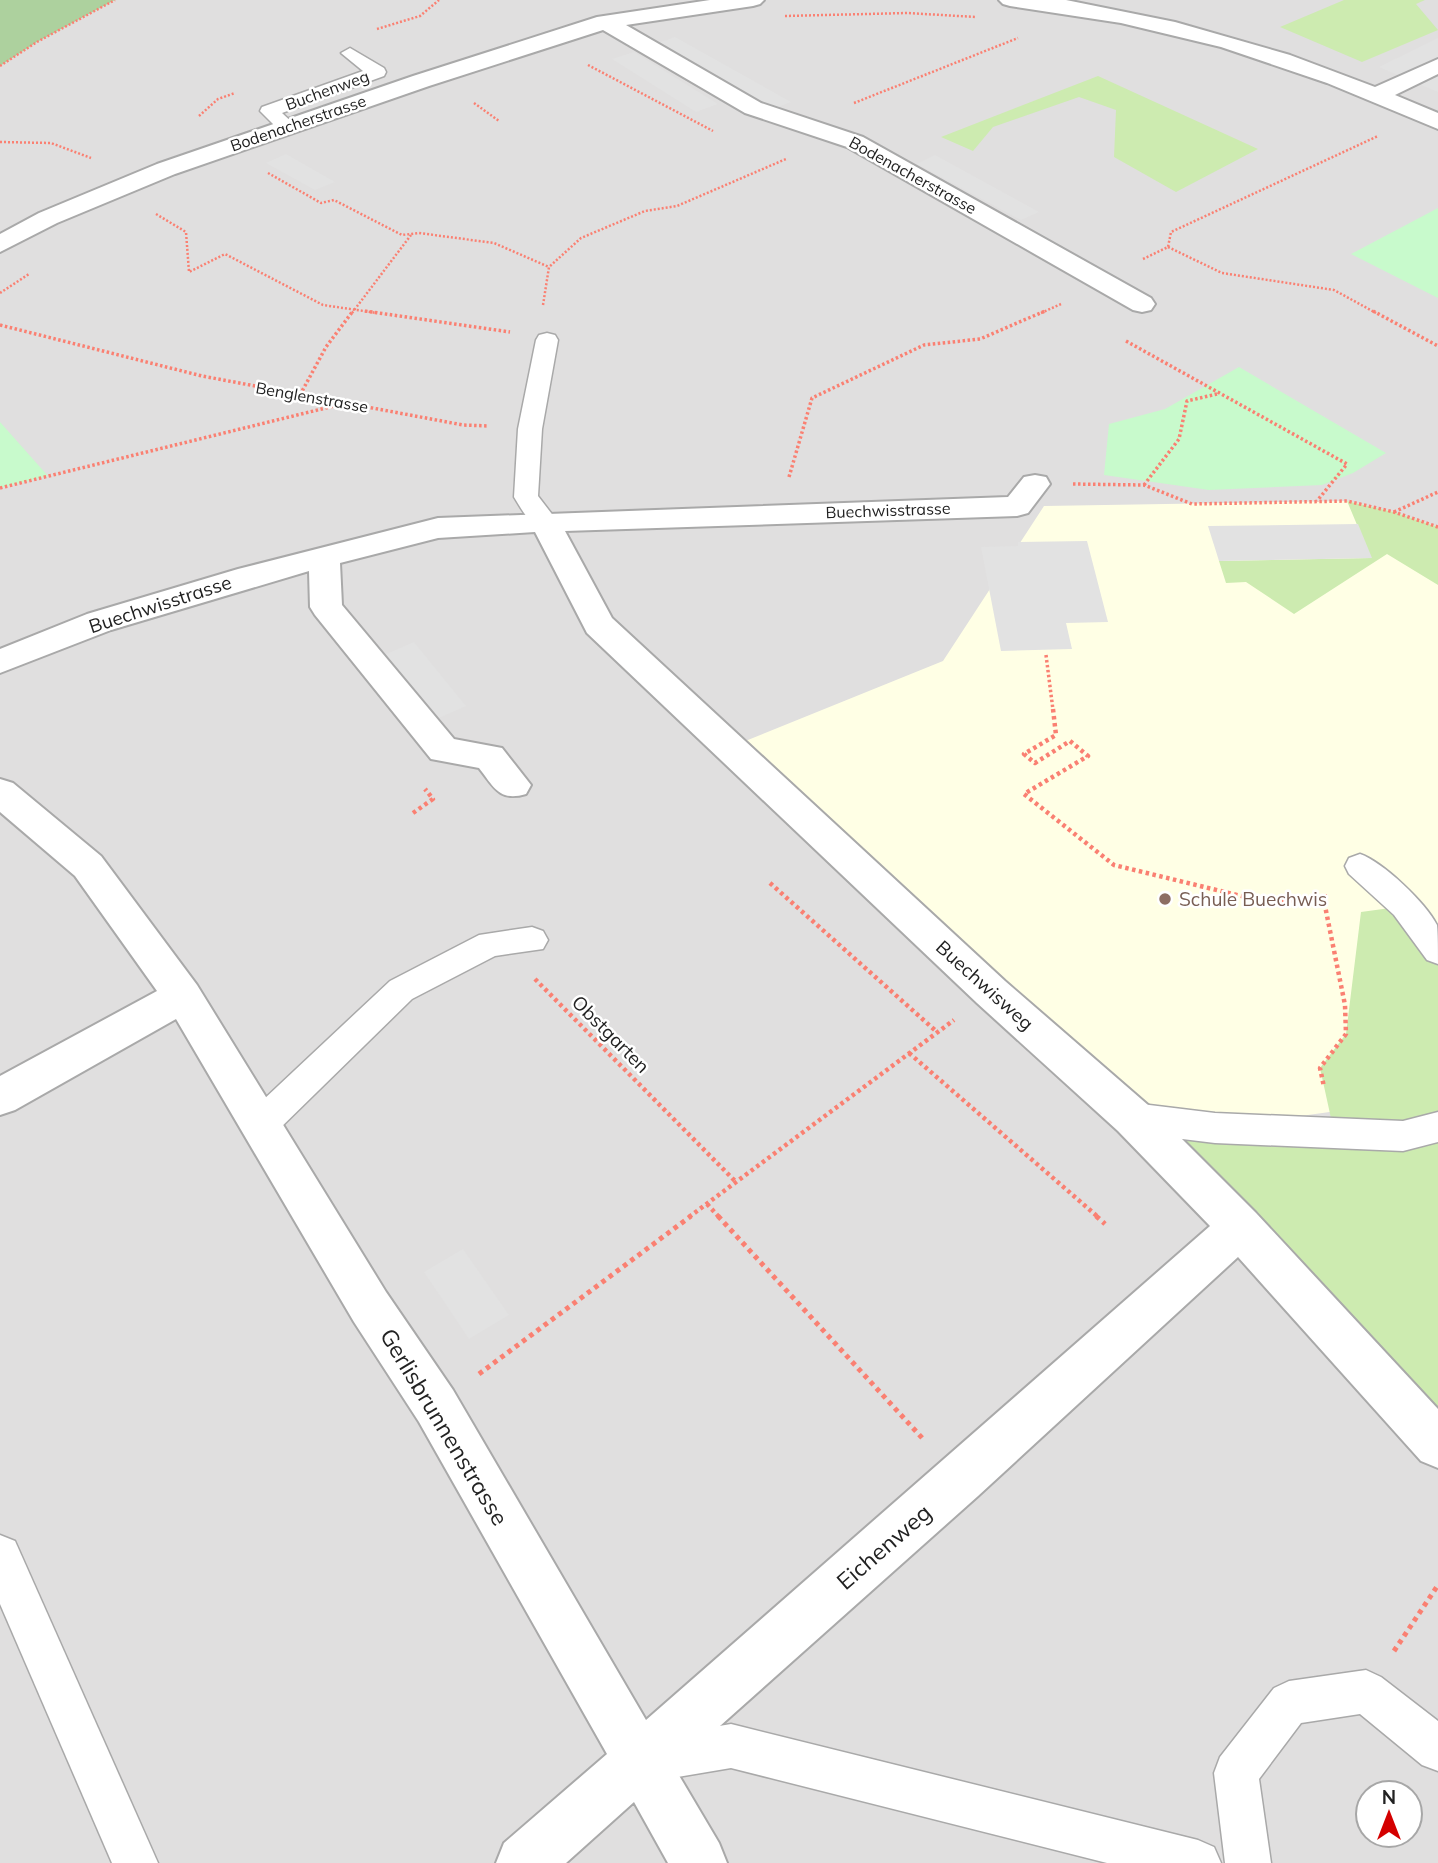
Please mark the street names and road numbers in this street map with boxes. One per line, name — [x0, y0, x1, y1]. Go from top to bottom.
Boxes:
street label: Buchenweg — [282, 66, 372, 114]
street label: Bodenacherstrasse — [227, 90, 369, 156]
street label: Bodenacherstrasse — [846, 132, 980, 218]
street label: Benglenstrasse — [254, 377, 370, 417]
street label: Buechwisstrasse — [825, 498, 951, 522]
street label: Buechwisstrasse — [86, 570, 234, 638]
street label: Buechwisweg — [931, 935, 1039, 1035]
street label: Obstgarten — [567, 990, 655, 1078]
street label: Gerlisbrunnenstrasse — [374, 1323, 515, 1531]
street label: Eichenweg — [830, 1498, 937, 1596]

